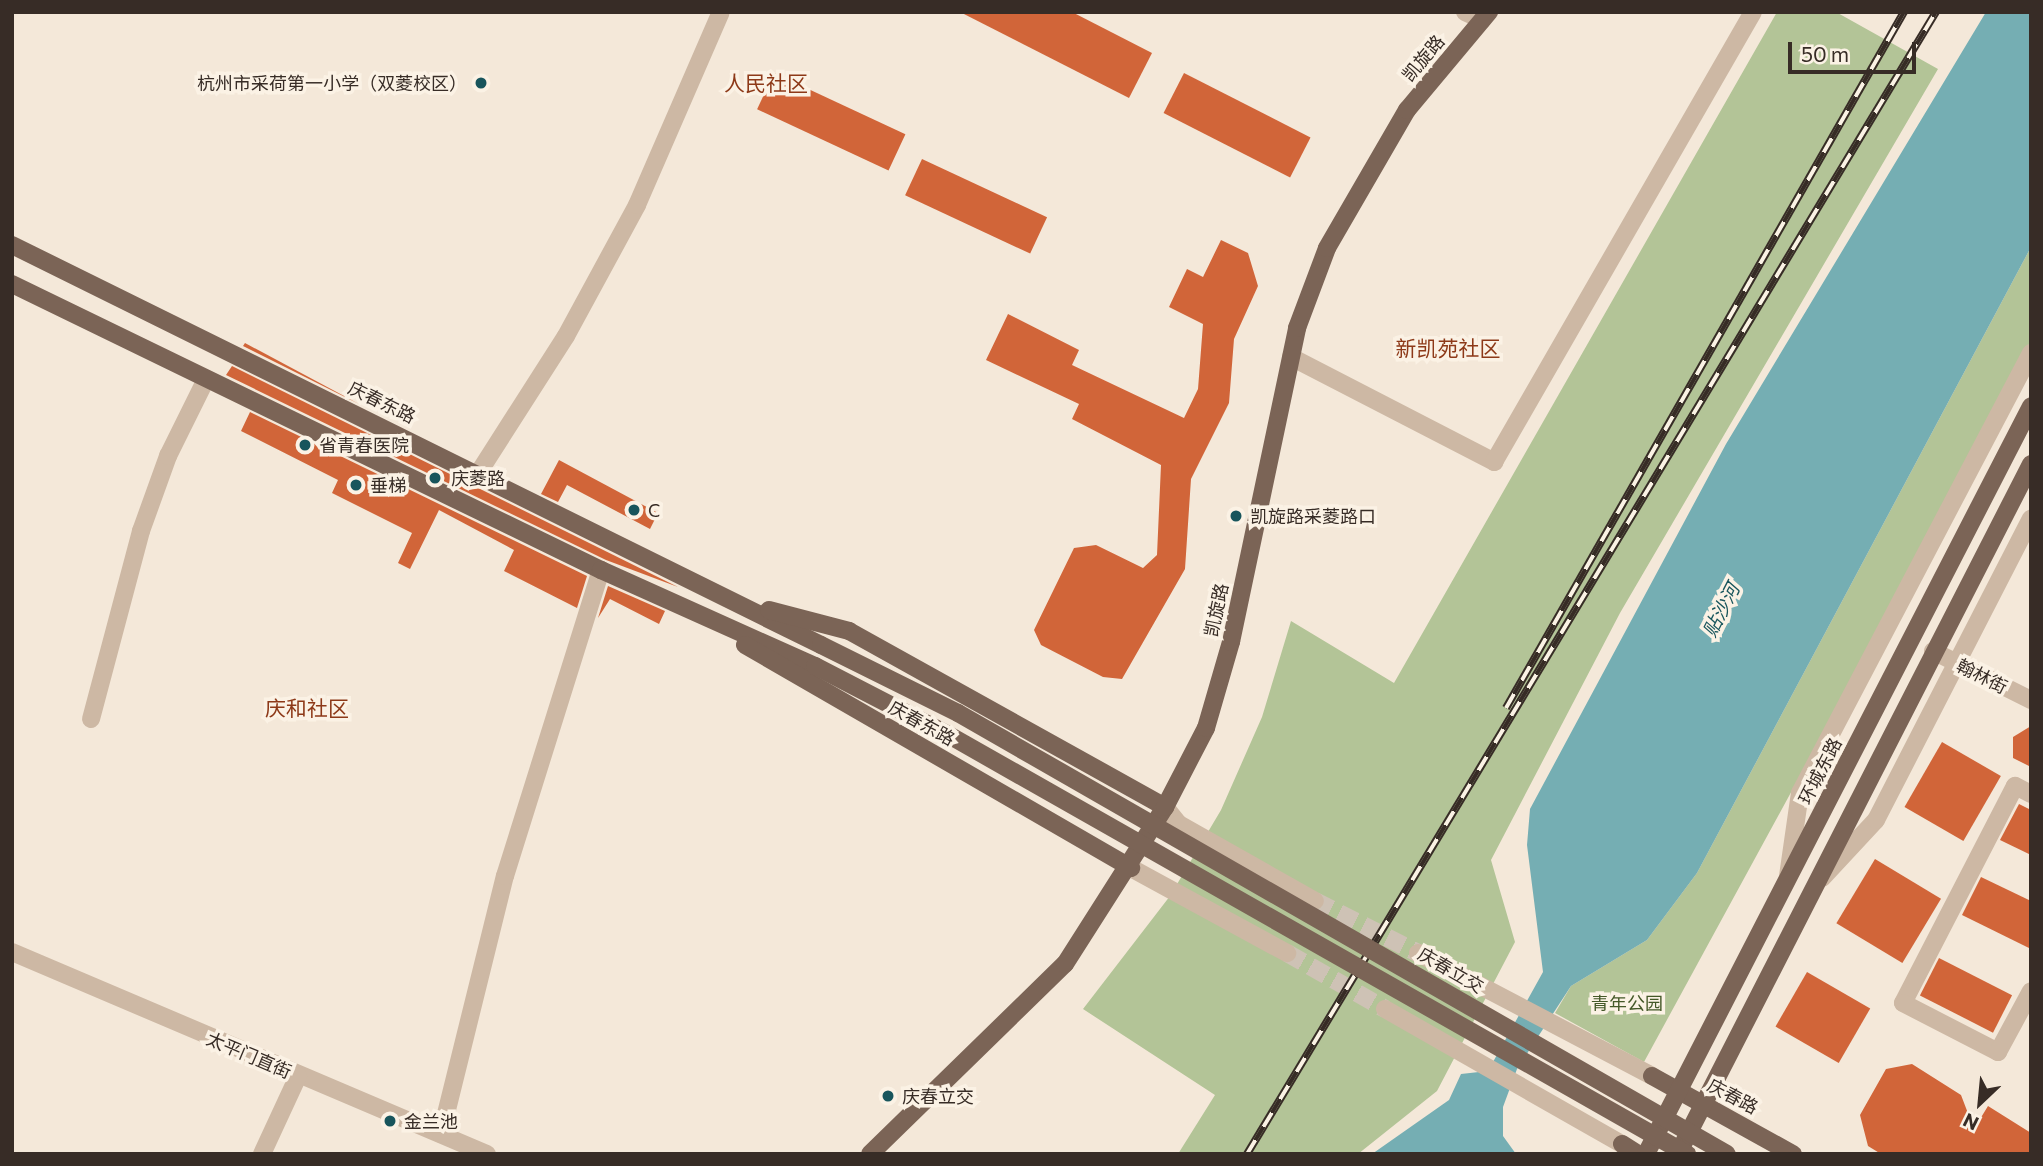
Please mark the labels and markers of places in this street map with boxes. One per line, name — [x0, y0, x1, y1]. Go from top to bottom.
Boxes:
place label: 杭州市采荷第一小学（双菱校区） — [197, 72, 467, 94]
marker: 杭州市采荷第一小学（双菱校区） — [473, 75, 489, 91]
place label: 省青春医院 — [319, 434, 409, 456]
marker: 省青春医院 — [297, 437, 313, 453]
place label: 庆菱路 — [451, 467, 505, 489]
marker: 庆菱路 — [425, 468, 445, 488]
place label: 垂梯 — [370, 474, 406, 496]
marker: 垂梯 — [348, 477, 364, 493]
place label: C — [648, 499, 660, 521]
marker: C — [626, 502, 642, 518]
place label: 凯旋路采菱路口 — [1250, 505, 1376, 527]
marker: 凯旋路采菱路口 — [1228, 508, 1244, 524]
place label: 庆春立交 — [902, 1085, 974, 1107]
marker: 庆春立交 — [880, 1088, 896, 1104]
place label: 金兰池 — [404, 1110, 458, 1132]
marker: 金兰池 — [382, 1113, 398, 1129]

